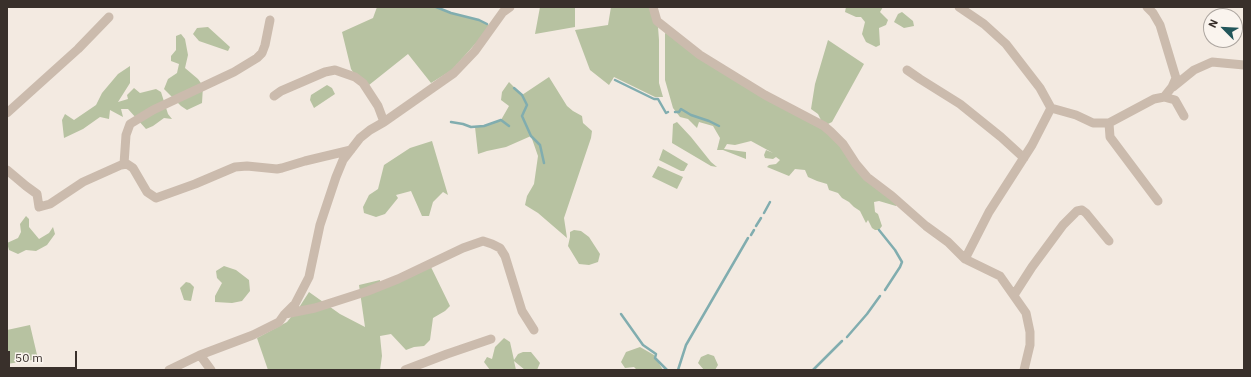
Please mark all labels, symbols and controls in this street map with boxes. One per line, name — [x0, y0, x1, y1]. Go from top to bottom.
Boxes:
north arrow — [1203, 8, 1243, 48]
text: N — [1205, 17, 1221, 30]
scale bar — [10, 343, 79, 369]
text: 50 m — [15, 350, 43, 365]

